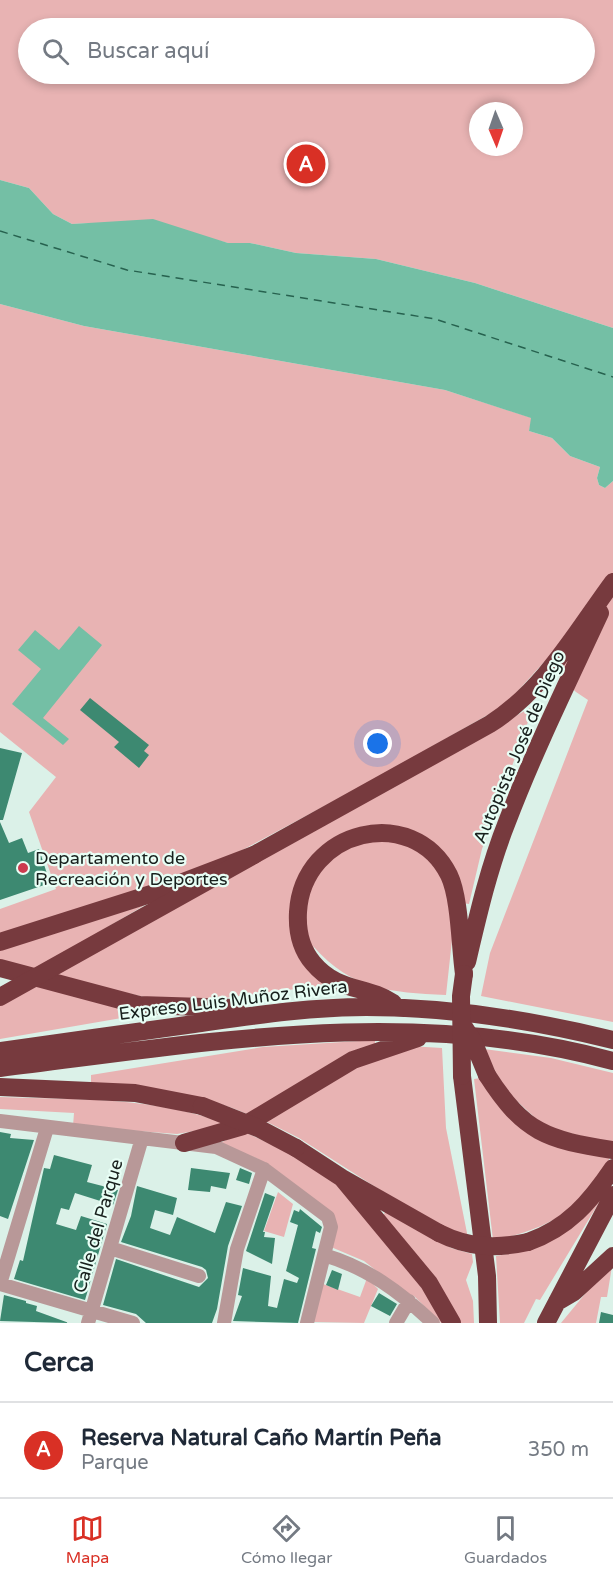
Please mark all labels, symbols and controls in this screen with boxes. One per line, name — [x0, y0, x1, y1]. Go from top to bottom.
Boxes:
search box — [18, 18, 595, 84]
icon: search — [39, 35, 72, 68]
text: Buscar aquí — [87, 38, 209, 64]
north arrow — [469, 102, 523, 156]
pin: A — [286, 142, 326, 186]
street label: Autopista José de Diego — [468, 647, 570, 847]
your location — [363, 729, 392, 758]
place label: Departamento de Recreación y Deportes — [35, 847, 228, 890]
marker: Departamento de Recreación y Deportes — [16, 861, 30, 875]
street label: Expreso Luis Muñoz Rivera — [117, 975, 349, 1025]
street label: Calle del Parque — [68, 1157, 128, 1295]
text: Cerca — [24, 1347, 94, 1378]
text: Reserva Natural Caño Martín Peña — [81, 1425, 442, 1451]
text: A — [36, 1438, 51, 1462]
text: 350 m — [528, 1438, 589, 1462]
text: Parque — [81, 1451, 149, 1475]
tab: Mapa — [66, 1512, 109, 1568]
tab: Cómo llegar — [241, 1512, 332, 1568]
tab: Guardados — [464, 1512, 547, 1568]

